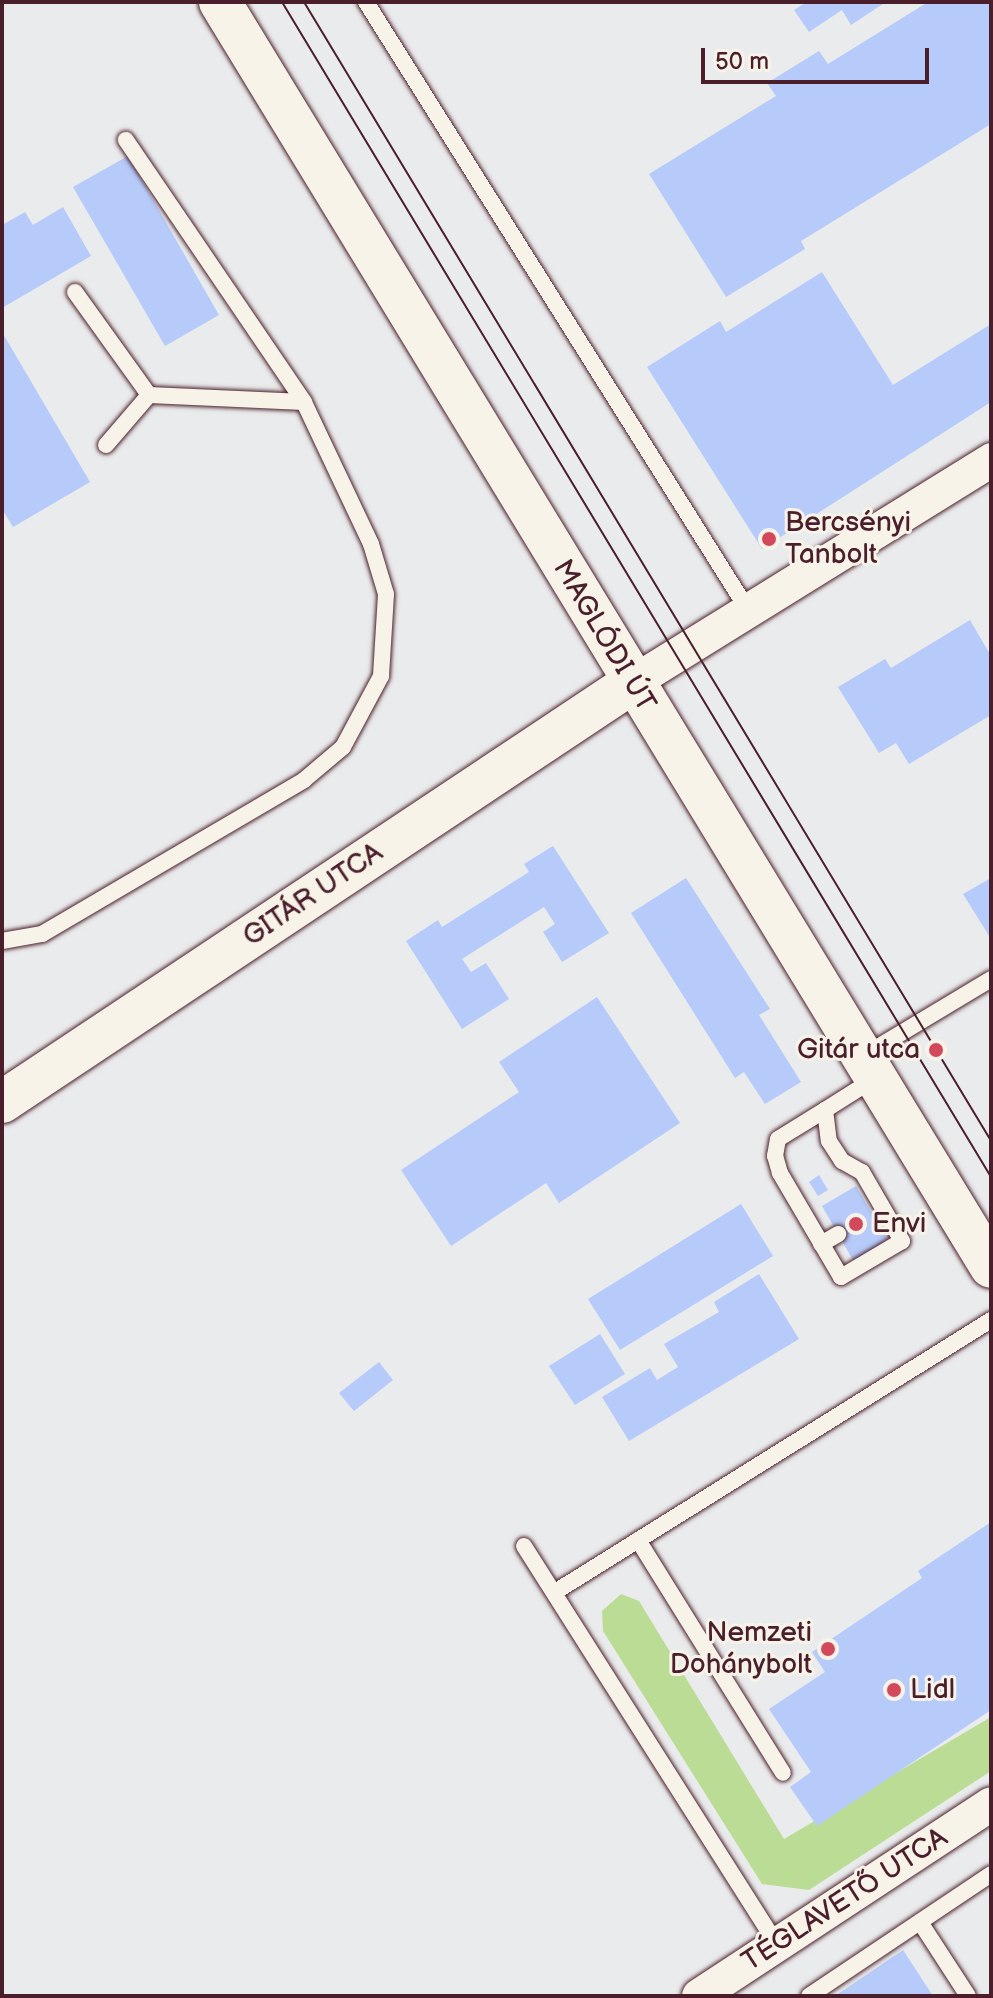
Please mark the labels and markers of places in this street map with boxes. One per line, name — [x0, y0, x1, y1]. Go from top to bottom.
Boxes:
place label: Bercsényi Tanbolt — [785, 506, 911, 572]
marker: Bercsényi Tanbolt — [760, 530, 778, 548]
place label: Gitár utca — [797, 1033, 920, 1067]
marker: Gitár utca — [927, 1041, 945, 1059]
place label: Envi — [872, 1207, 926, 1241]
marker: Envi — [847, 1215, 865, 1233]
place label: Nemzeti Dohánybolt — [670, 1616, 812, 1682]
marker: Nemzeti Dohánybolt — [819, 1640, 837, 1658]
place label: Lidl — [910, 1673, 955, 1707]
marker: Lidl — [885, 1681, 903, 1699]

